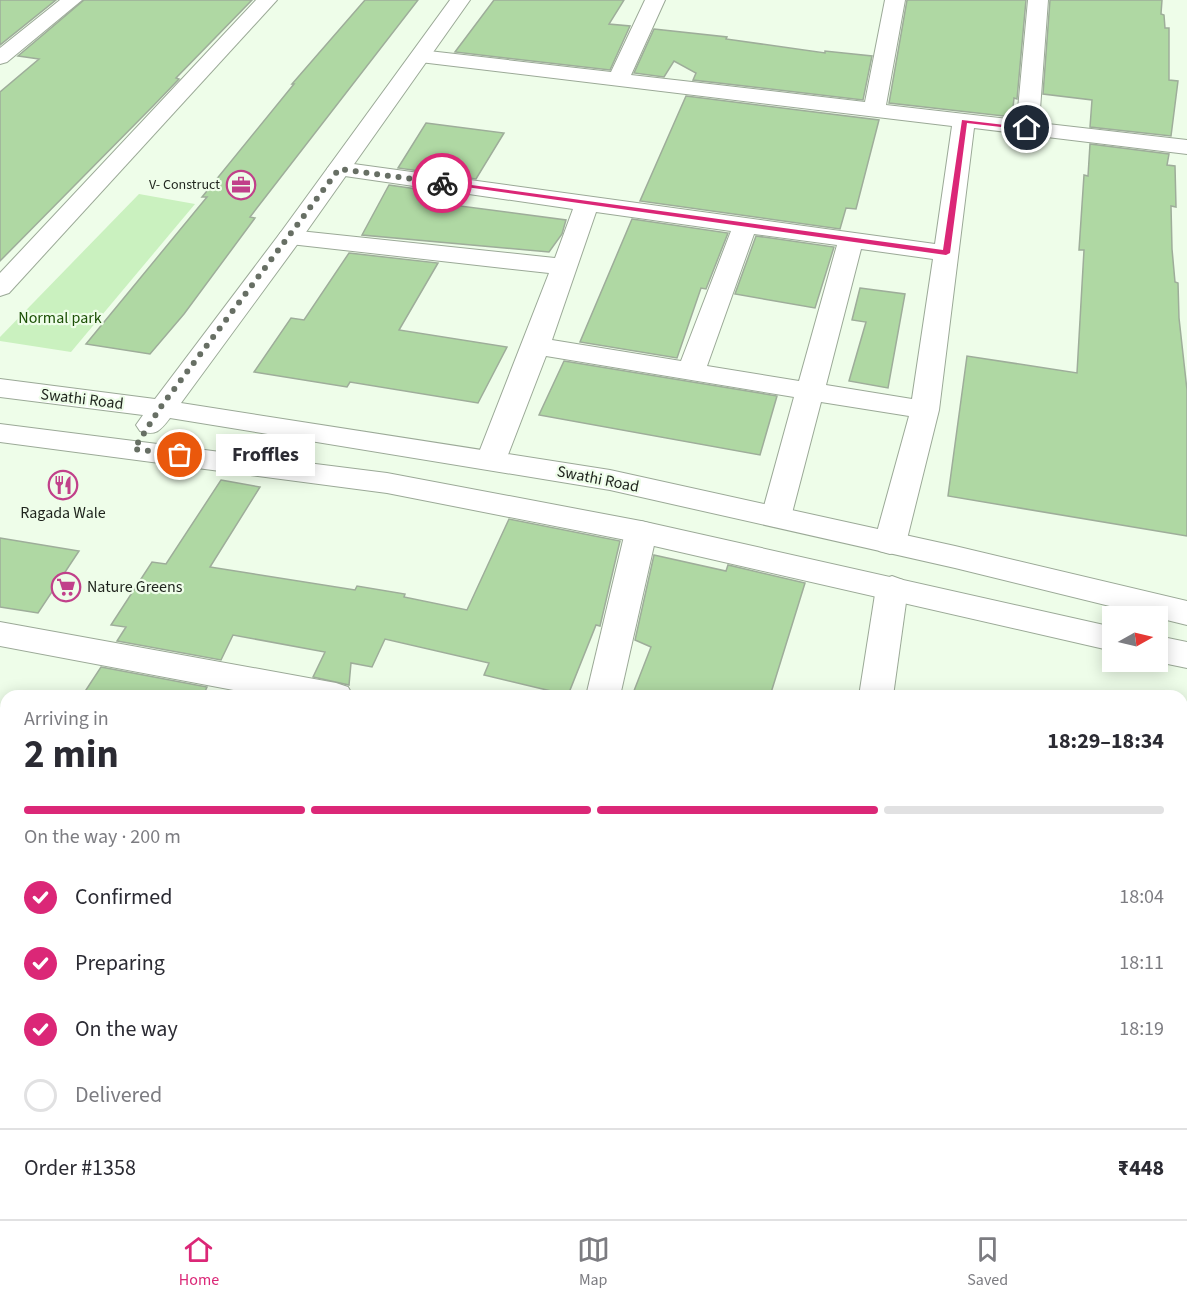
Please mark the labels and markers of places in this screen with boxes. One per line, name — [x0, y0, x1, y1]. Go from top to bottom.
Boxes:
pin — [1001, 102, 1052, 153]
office icon: V- Construct — [225, 169, 257, 201]
place label: V- Construct — [149, 175, 220, 195]
pin — [154, 429, 205, 480]
callout: Froffles — [216, 434, 315, 476]
restaurant icon: Ragada Wale — [47, 469, 79, 501]
place label: Ragada Wale — [20, 502, 106, 524]
supermarket icon: Nature Greens — [50, 571, 82, 603]
place label: Nature Greens — [87, 576, 183, 598]

